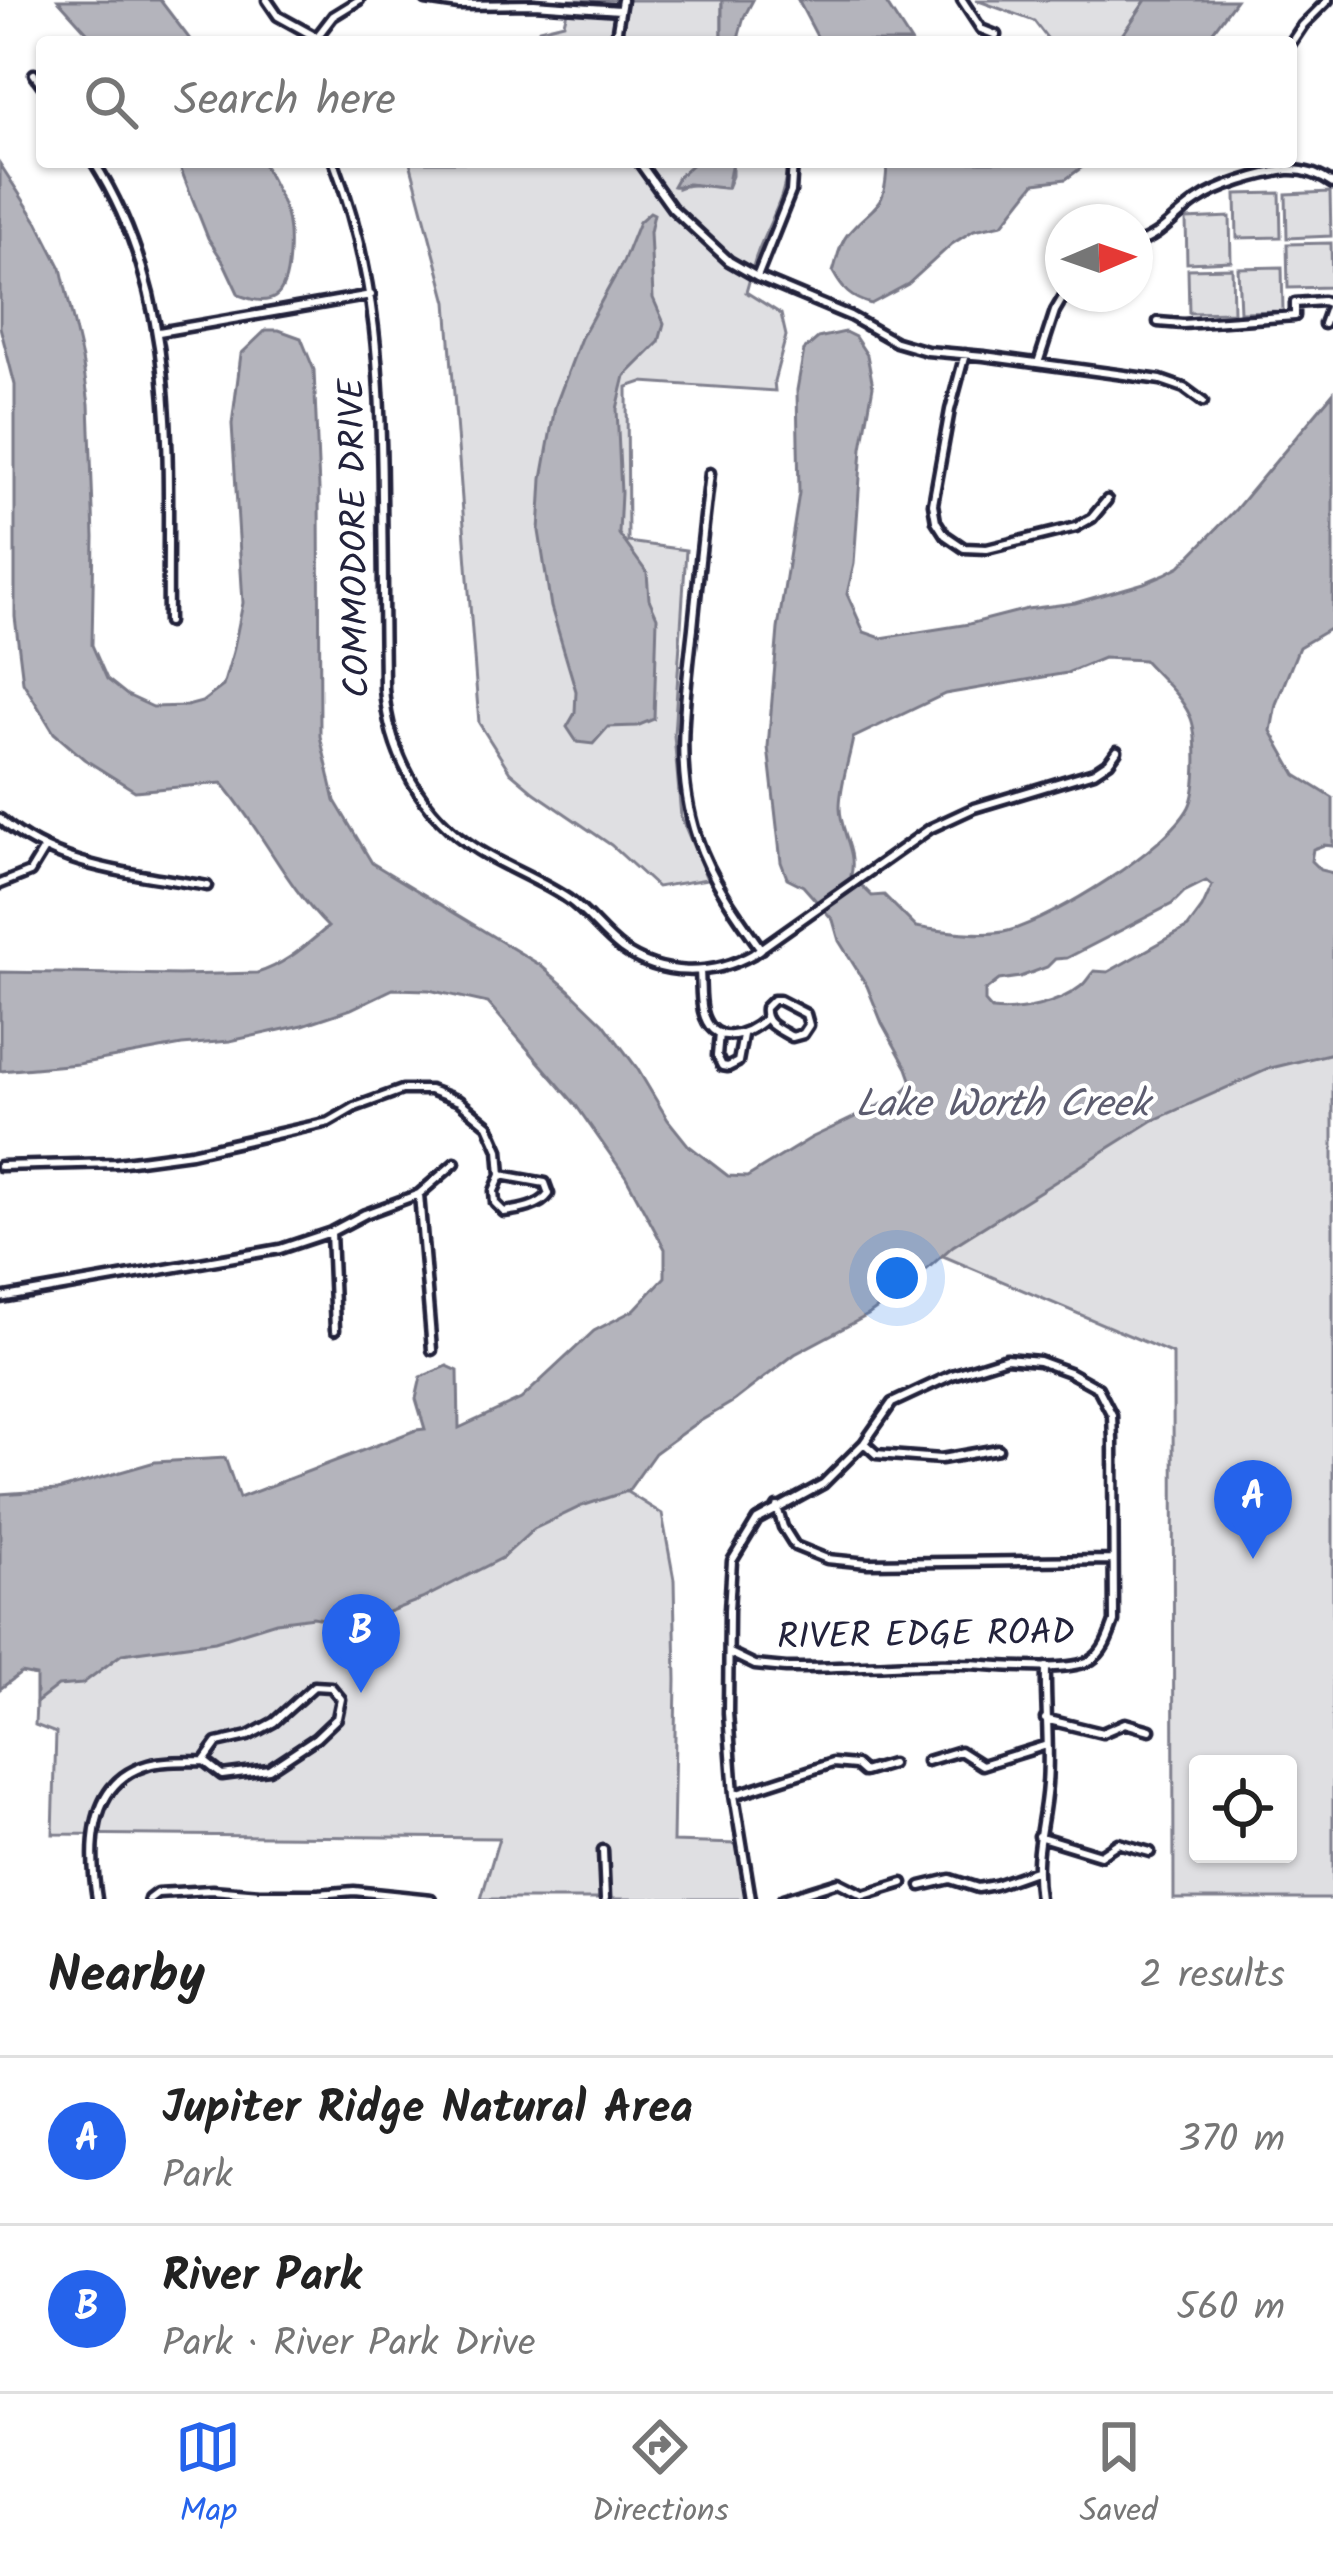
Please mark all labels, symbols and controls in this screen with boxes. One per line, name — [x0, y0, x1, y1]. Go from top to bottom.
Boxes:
search box — [36, 36, 1297, 168]
text: Search here — [174, 66, 396, 138]
icon: search — [78, 69, 144, 135]
north arrow — [1045, 204, 1153, 312]
street label: COMMODORE DRIVE — [325, 377, 387, 698]
water label: Lake Worth Creek — [855, 1075, 1154, 1137]
your location — [867, 1248, 927, 1308]
pin: A — [1214, 1460, 1292, 1559]
pin: B — [322, 1594, 400, 1693]
street label: RIVER EDGE ROAD — [777, 1605, 1075, 1667]
map controls — [1189, 1755, 1297, 1863]
button: locate — [1189, 1755, 1297, 1863]
text: Nearby — [48, 1937, 205, 2018]
text: 2 results — [1140, 1946, 1285, 2008]
text: Jupiter Ridge Natural Area — [162, 2074, 693, 2146]
text: A — [75, 2110, 99, 2172]
text: 370 m — [1179, 2110, 1285, 2172]
text: Park — [162, 2146, 233, 2208]
text: River Park — [162, 2242, 361, 2314]
text: B — [75, 2278, 99, 2340]
text: 560 m — [1176, 2278, 1285, 2340]
text: Park · River Park Drive — [162, 2314, 535, 2376]
tab: Map — [175, 2414, 241, 2539]
tab: Directions — [592, 2414, 729, 2539]
tab: Saved — [1079, 2414, 1158, 2539]

